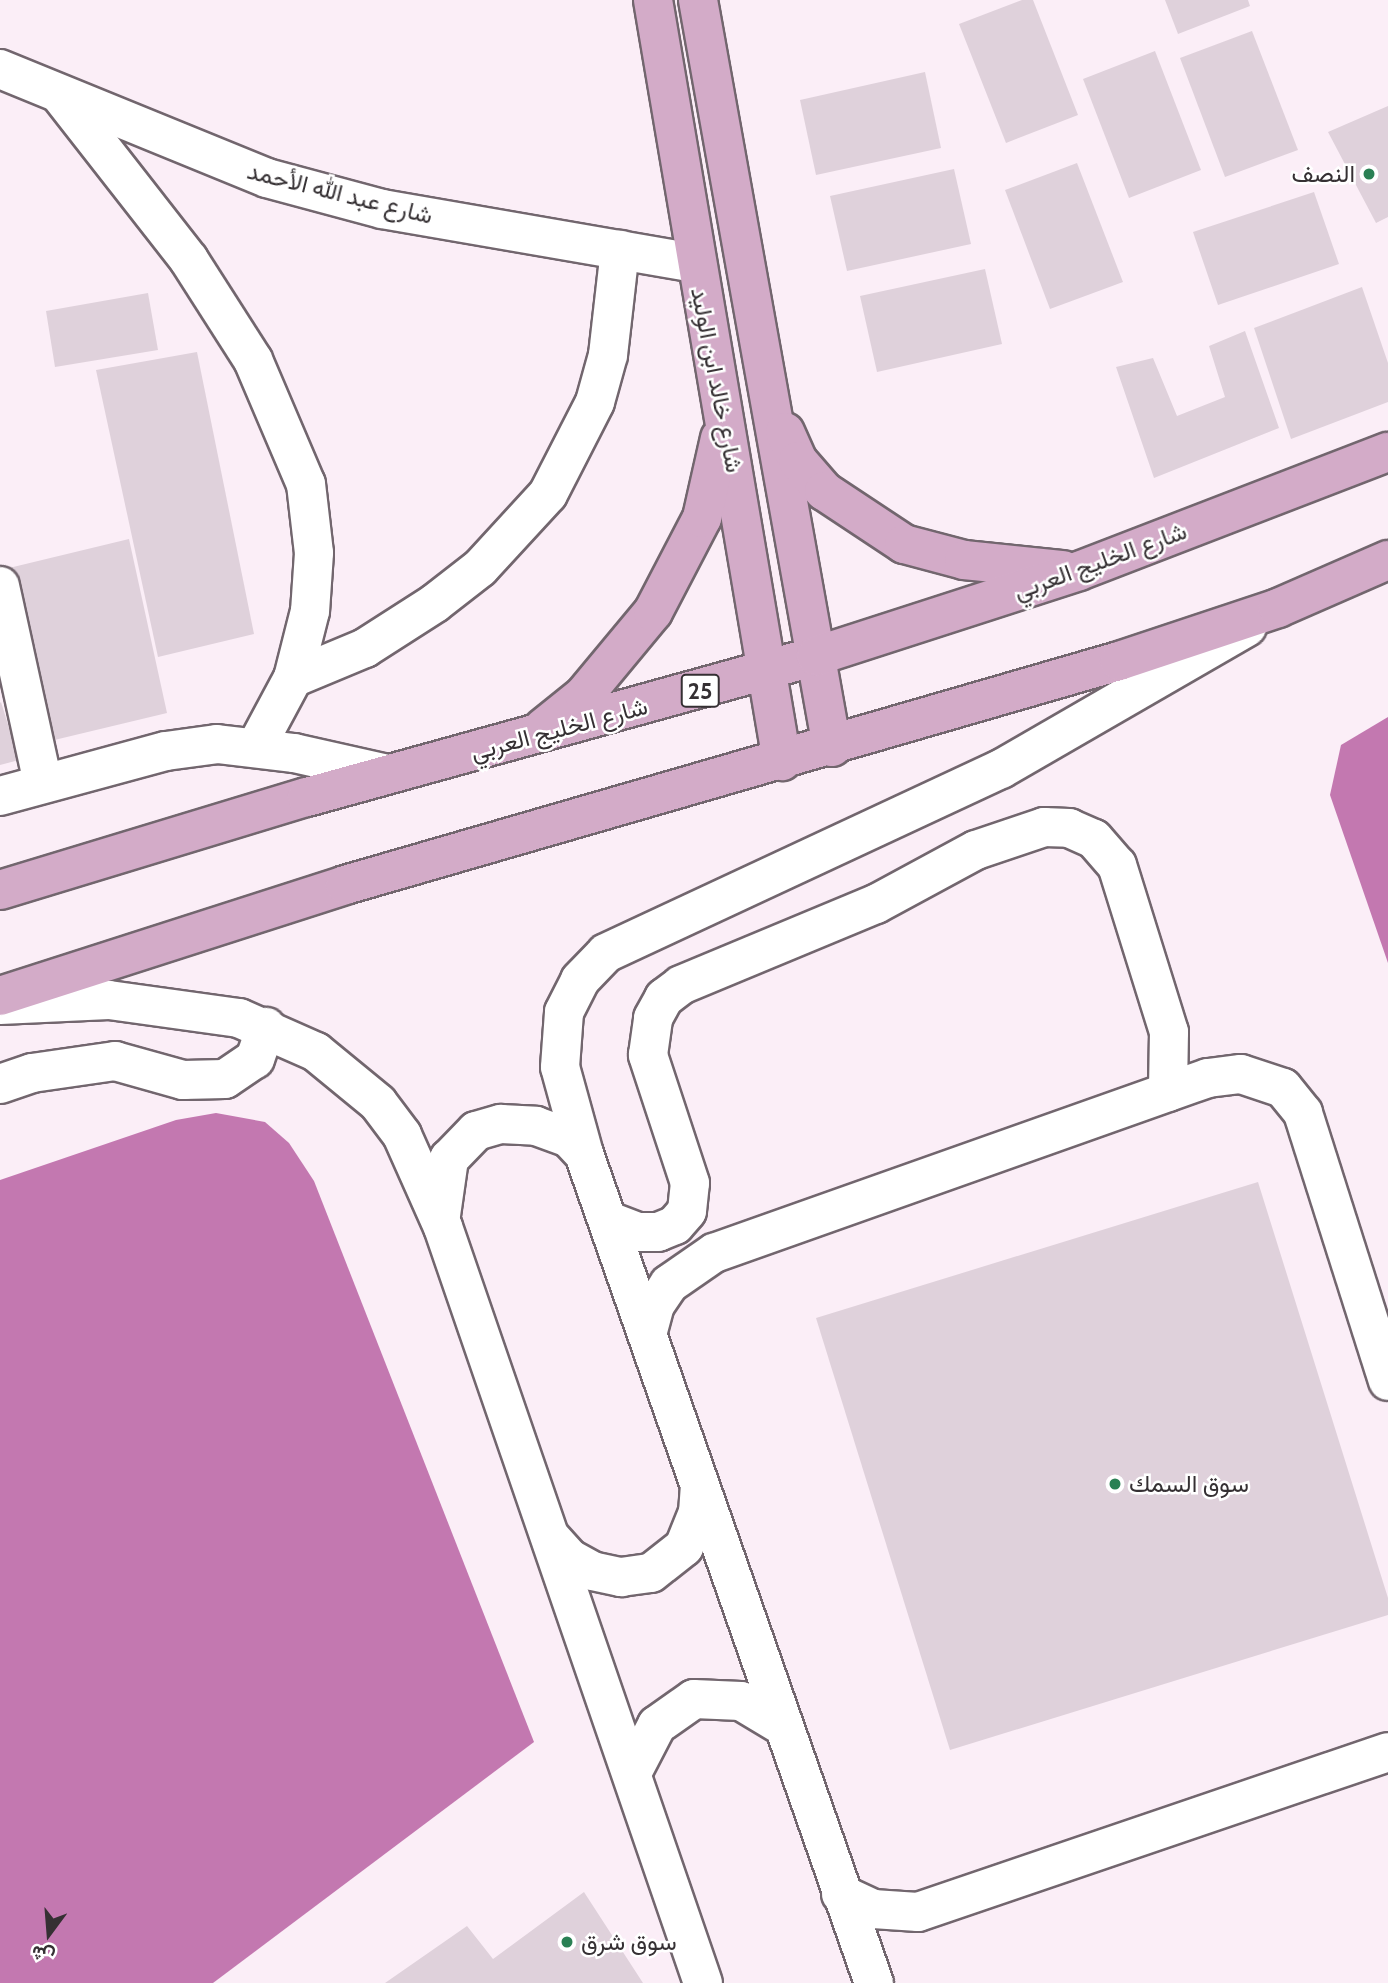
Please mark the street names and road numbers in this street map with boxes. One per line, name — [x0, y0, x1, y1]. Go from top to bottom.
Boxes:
street label: شارع عبد الله الأحمد — [244, 156, 436, 230]
street label: شارع خالد ابن الوليد — [685, 285, 749, 475]
street label: شارع الخليج العربي — [1010, 516, 1190, 606]
road number: 25 — [679, 671, 721, 710]
street label: شارع الخليج العربي — [467, 692, 651, 766]

